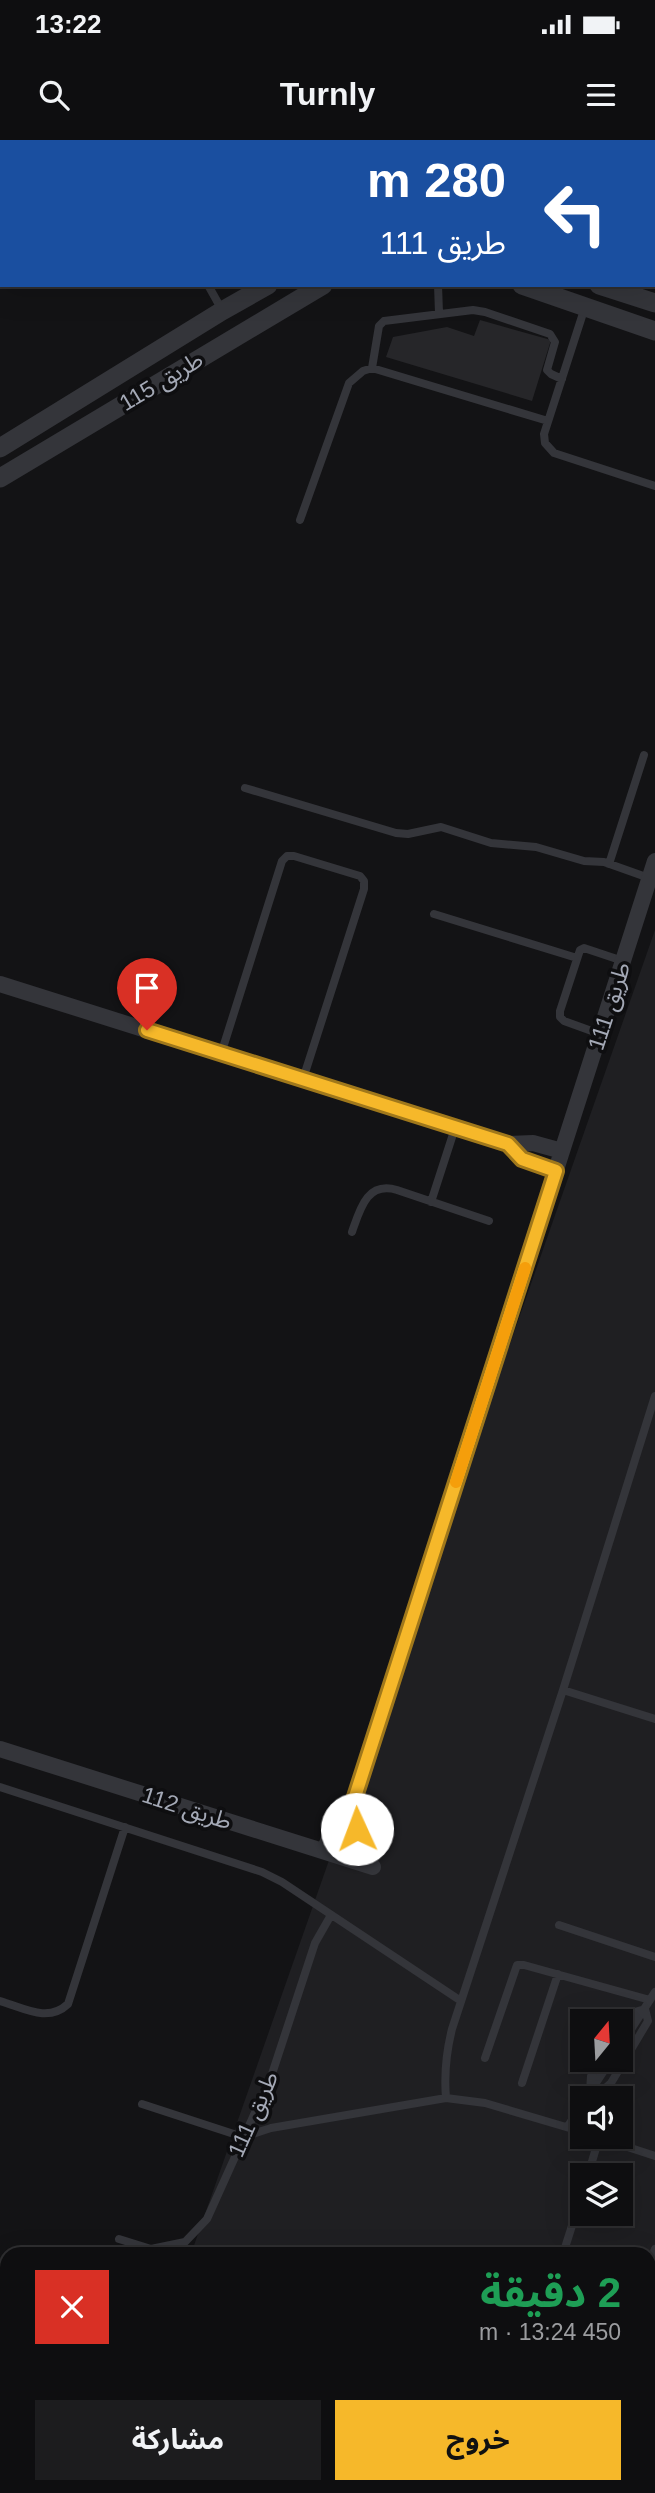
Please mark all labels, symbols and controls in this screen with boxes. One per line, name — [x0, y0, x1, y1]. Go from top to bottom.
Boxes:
text: 13:22 — [35, 9, 102, 39]
icon: search — [35, 76, 73, 114]
text: Turnly — [280, 76, 375, 112]
icon: menu — [582, 76, 620, 114]
text: 280 m — [367, 153, 506, 207]
icon: left — [530, 168, 621, 259]
text: طريق 111 — [380, 225, 506, 261]
street label: طريق 115 — [115, 346, 208, 417]
pin — [117, 958, 177, 1030]
street label: طريق 111 — [583, 959, 636, 1054]
icon: arrive — [128, 969, 166, 1007]
street label: طريق 112 — [139, 1781, 235, 1836]
position arrow — [320, 1792, 394, 1866]
north arrow — [570, 2009, 634, 2072]
map controls — [570, 2009, 633, 2226]
street label: طريق 111 — [223, 2067, 284, 2161]
button: sound — [570, 2086, 633, 2149]
button: layers — [570, 2163, 633, 2226]
text: 2 دقيقة — [480, 2269, 621, 2316]
button: close — [35, 2270, 109, 2344]
text: 450 m · 13:24 — [479, 2319, 621, 2345]
button: مشاركة — [35, 2400, 321, 2480]
button: خروج — [335, 2400, 621, 2480]

